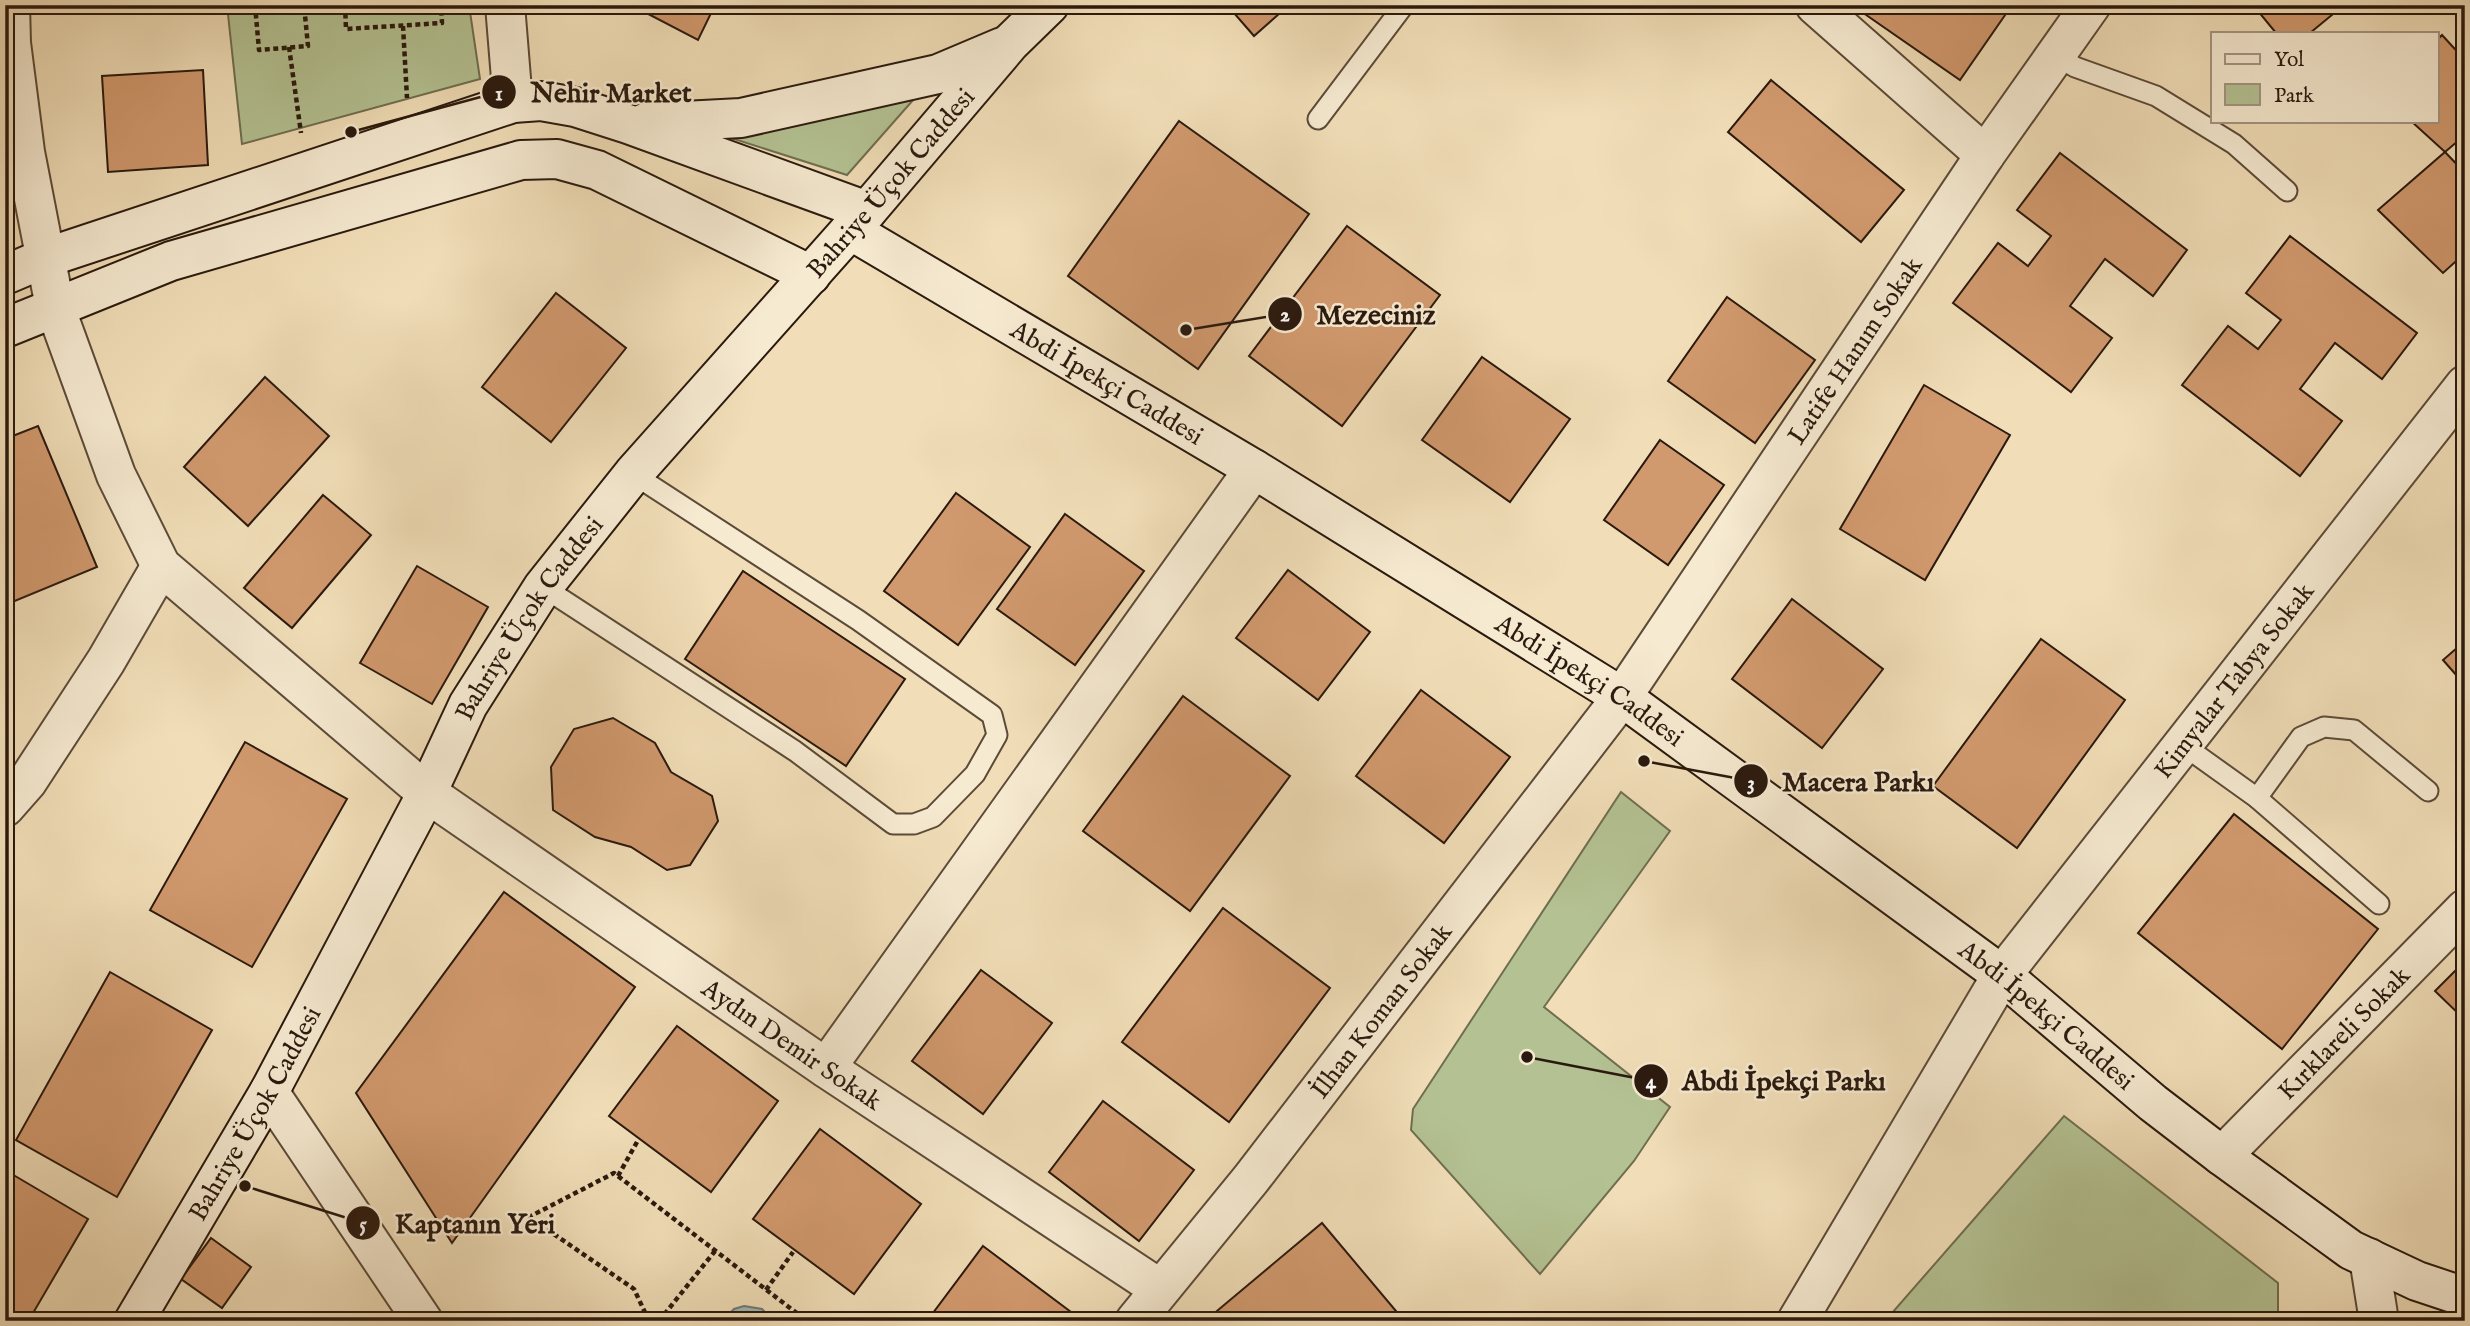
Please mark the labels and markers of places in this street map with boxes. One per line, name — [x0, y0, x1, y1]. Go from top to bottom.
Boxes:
callout: Nehir Market — [482, 68, 706, 117]
callout: Mezeciniz — [1267, 289, 1450, 338]
callout: Macera Parkı — [1733, 757, 1949, 806]
callout: Abdi İpekçi Parkı — [1633, 1056, 1900, 1105]
callout: Kaptanın Yeri — [345, 1199, 569, 1248]

